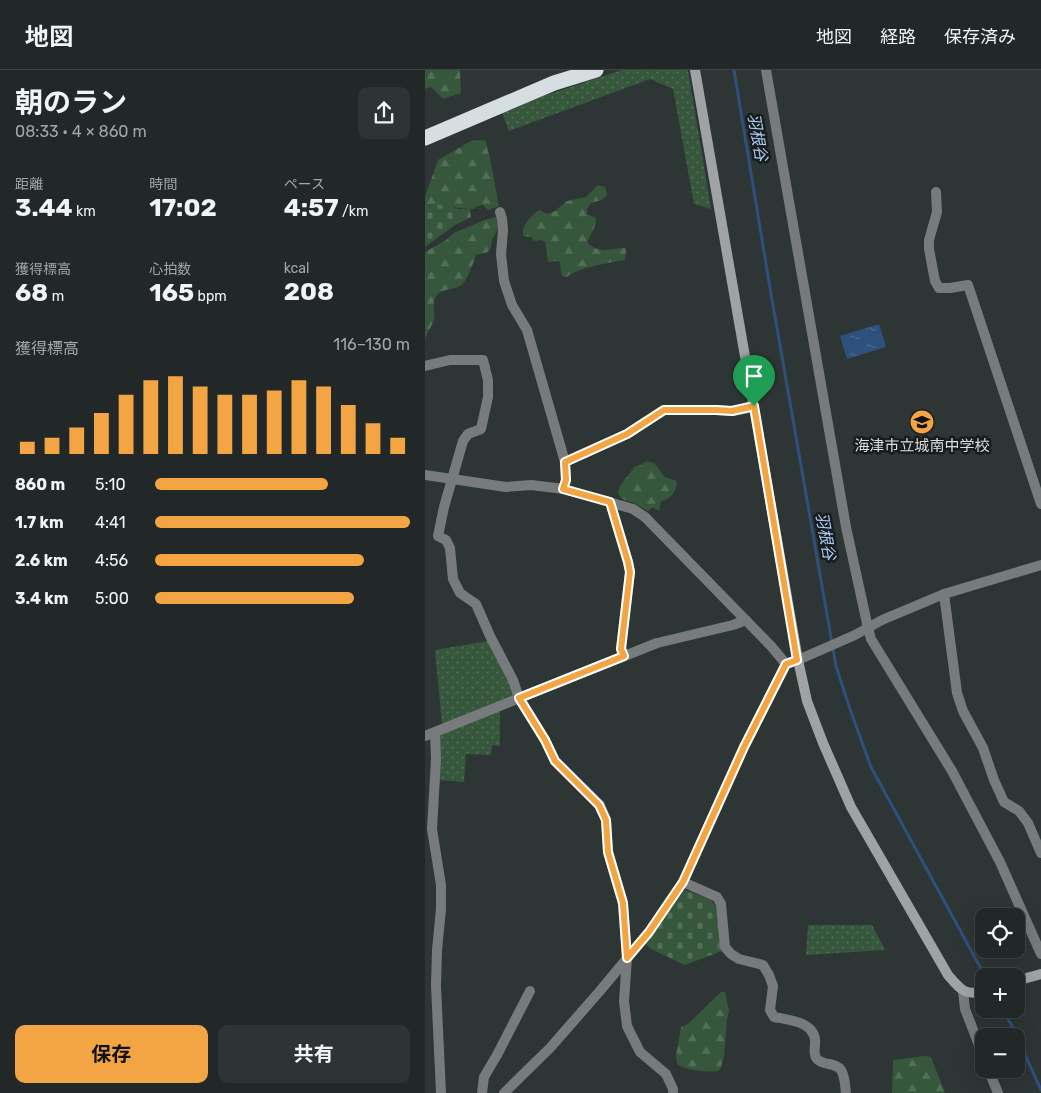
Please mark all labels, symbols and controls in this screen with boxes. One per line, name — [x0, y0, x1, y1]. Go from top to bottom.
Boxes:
text: 地図 — [25, 23, 73, 51]
text: 地図 — [816, 26, 852, 48]
text: 経路 — [880, 26, 916, 48]
text: 保存済み — [944, 26, 1016, 48]
text: 朝のラン — [15, 86, 127, 119]
button: share — [358, 87, 410, 139]
water label: 羽根谷 — [744, 112, 771, 164]
text: 08:33 · 4 × 860 m — [15, 122, 147, 141]
text: 距離 — [15, 176, 43, 193]
text: 時間 — [149, 176, 177, 193]
text: ペース — [284, 176, 325, 193]
text: 3.44 — [15, 193, 73, 222]
text: 17:02 — [149, 193, 217, 222]
text: 4:57 — [284, 193, 339, 222]
text: km — [73, 203, 96, 220]
text: /km — [339, 203, 368, 220]
text: kcal — [284, 260, 309, 277]
text: 獲得標高 — [15, 261, 71, 278]
text: 心拍数 — [149, 261, 191, 278]
text: 208 — [284, 277, 334, 306]
text: 68 — [15, 278, 48, 307]
text: 165 — [149, 278, 194, 307]
text: m — [48, 288, 64, 305]
text: bpm — [194, 288, 227, 305]
text: 116–130 m — [333, 335, 410, 354]
text: 獲得標高 — [15, 339, 79, 358]
pin — [733, 355, 775, 406]
icon: arrive — [740, 362, 768, 390]
school or university icon: 海津市立城南中学校 — [909, 409, 935, 435]
place label: 海津市立城南中学校 — [854, 437, 990, 455]
text: 860 m — [15, 475, 65, 494]
text: 5:10 — [95, 475, 126, 494]
water label: 羽根谷 — [812, 511, 839, 563]
text: 1.7 km — [15, 513, 64, 532]
text: 4:41 — [95, 513, 126, 532]
text: 2.6 km — [15, 551, 68, 570]
text: 4:56 — [95, 551, 128, 570]
text: 3.4 km — [15, 589, 68, 608]
text: 5:00 — [95, 589, 129, 608]
map controls — [975, 908, 1025, 1078]
button: locate — [975, 908, 1025, 958]
button: + — [975, 968, 1025, 1018]
button: 保存 — [15, 1025, 208, 1083]
button: 共有 — [218, 1025, 410, 1083]
button: − — [975, 1028, 1025, 1078]

